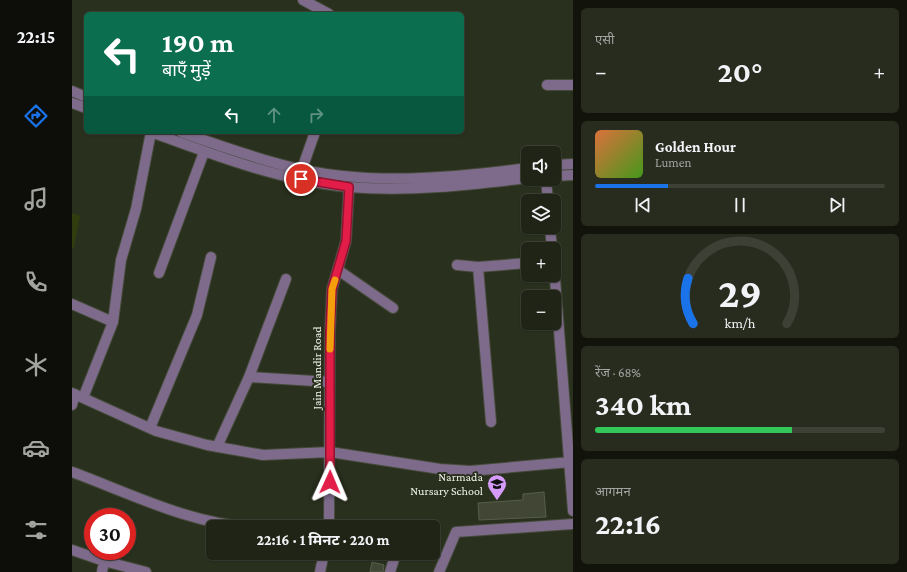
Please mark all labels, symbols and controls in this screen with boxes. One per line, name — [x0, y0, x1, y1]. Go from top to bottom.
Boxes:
text: 22:15 — [17, 27, 55, 47]
text: 190 m — [162, 27, 234, 58]
icon: left — [96, 28, 148, 80]
text: एसी — [595, 32, 614, 47]
text: 20° — [717, 55, 763, 88]
text: − — [595, 59, 607, 84]
text: + — [873, 59, 885, 84]
text: बाएँ मुड़ें — [162, 60, 211, 80]
icon: directions — [22, 102, 50, 130]
icon: left — [221, 104, 243, 126]
icon: ahead — [263, 104, 285, 126]
icon: right — [305, 104, 327, 126]
text: Golden Hour — [655, 139, 736, 155]
map controls — [521, 146, 561, 330]
button: sound — [521, 146, 561, 186]
text: Lumen — [655, 155, 691, 170]
pin — [284, 162, 318, 196]
icon: arrive — [290, 168, 312, 190]
icon: music — [22, 185, 50, 213]
button: layers — [521, 194, 561, 234]
icon: previous — [632, 194, 654, 216]
icon: pause — [729, 194, 751, 216]
icon: next — [826, 194, 848, 216]
button: + — [521, 242, 561, 282]
icon: phone — [22, 268, 50, 296]
text: 29 — [718, 270, 762, 316]
button: − — [521, 290, 561, 330]
text: km/h — [725, 315, 756, 331]
street label: Jain Mandir Road — [310, 326, 324, 411]
icon: climate — [22, 351, 50, 379]
text: रेंज · 68% — [595, 365, 641, 380]
text: 340 km — [595, 388, 692, 421]
icon: car — [22, 434, 50, 462]
position arrow — [309, 461, 351, 503]
place label: Narmada Nursary School — [410, 470, 483, 498]
school or university icon: Narmada Nursary School — [486, 473, 508, 501]
text: आगमन — [595, 484, 631, 499]
text: 22:16 — [595, 507, 661, 540]
speed limit sign: 30 — [84, 508, 136, 560]
icon: filters — [22, 516, 50, 544]
text: 22:16 · 1 मिनट · 220 m — [256, 532, 390, 548]

